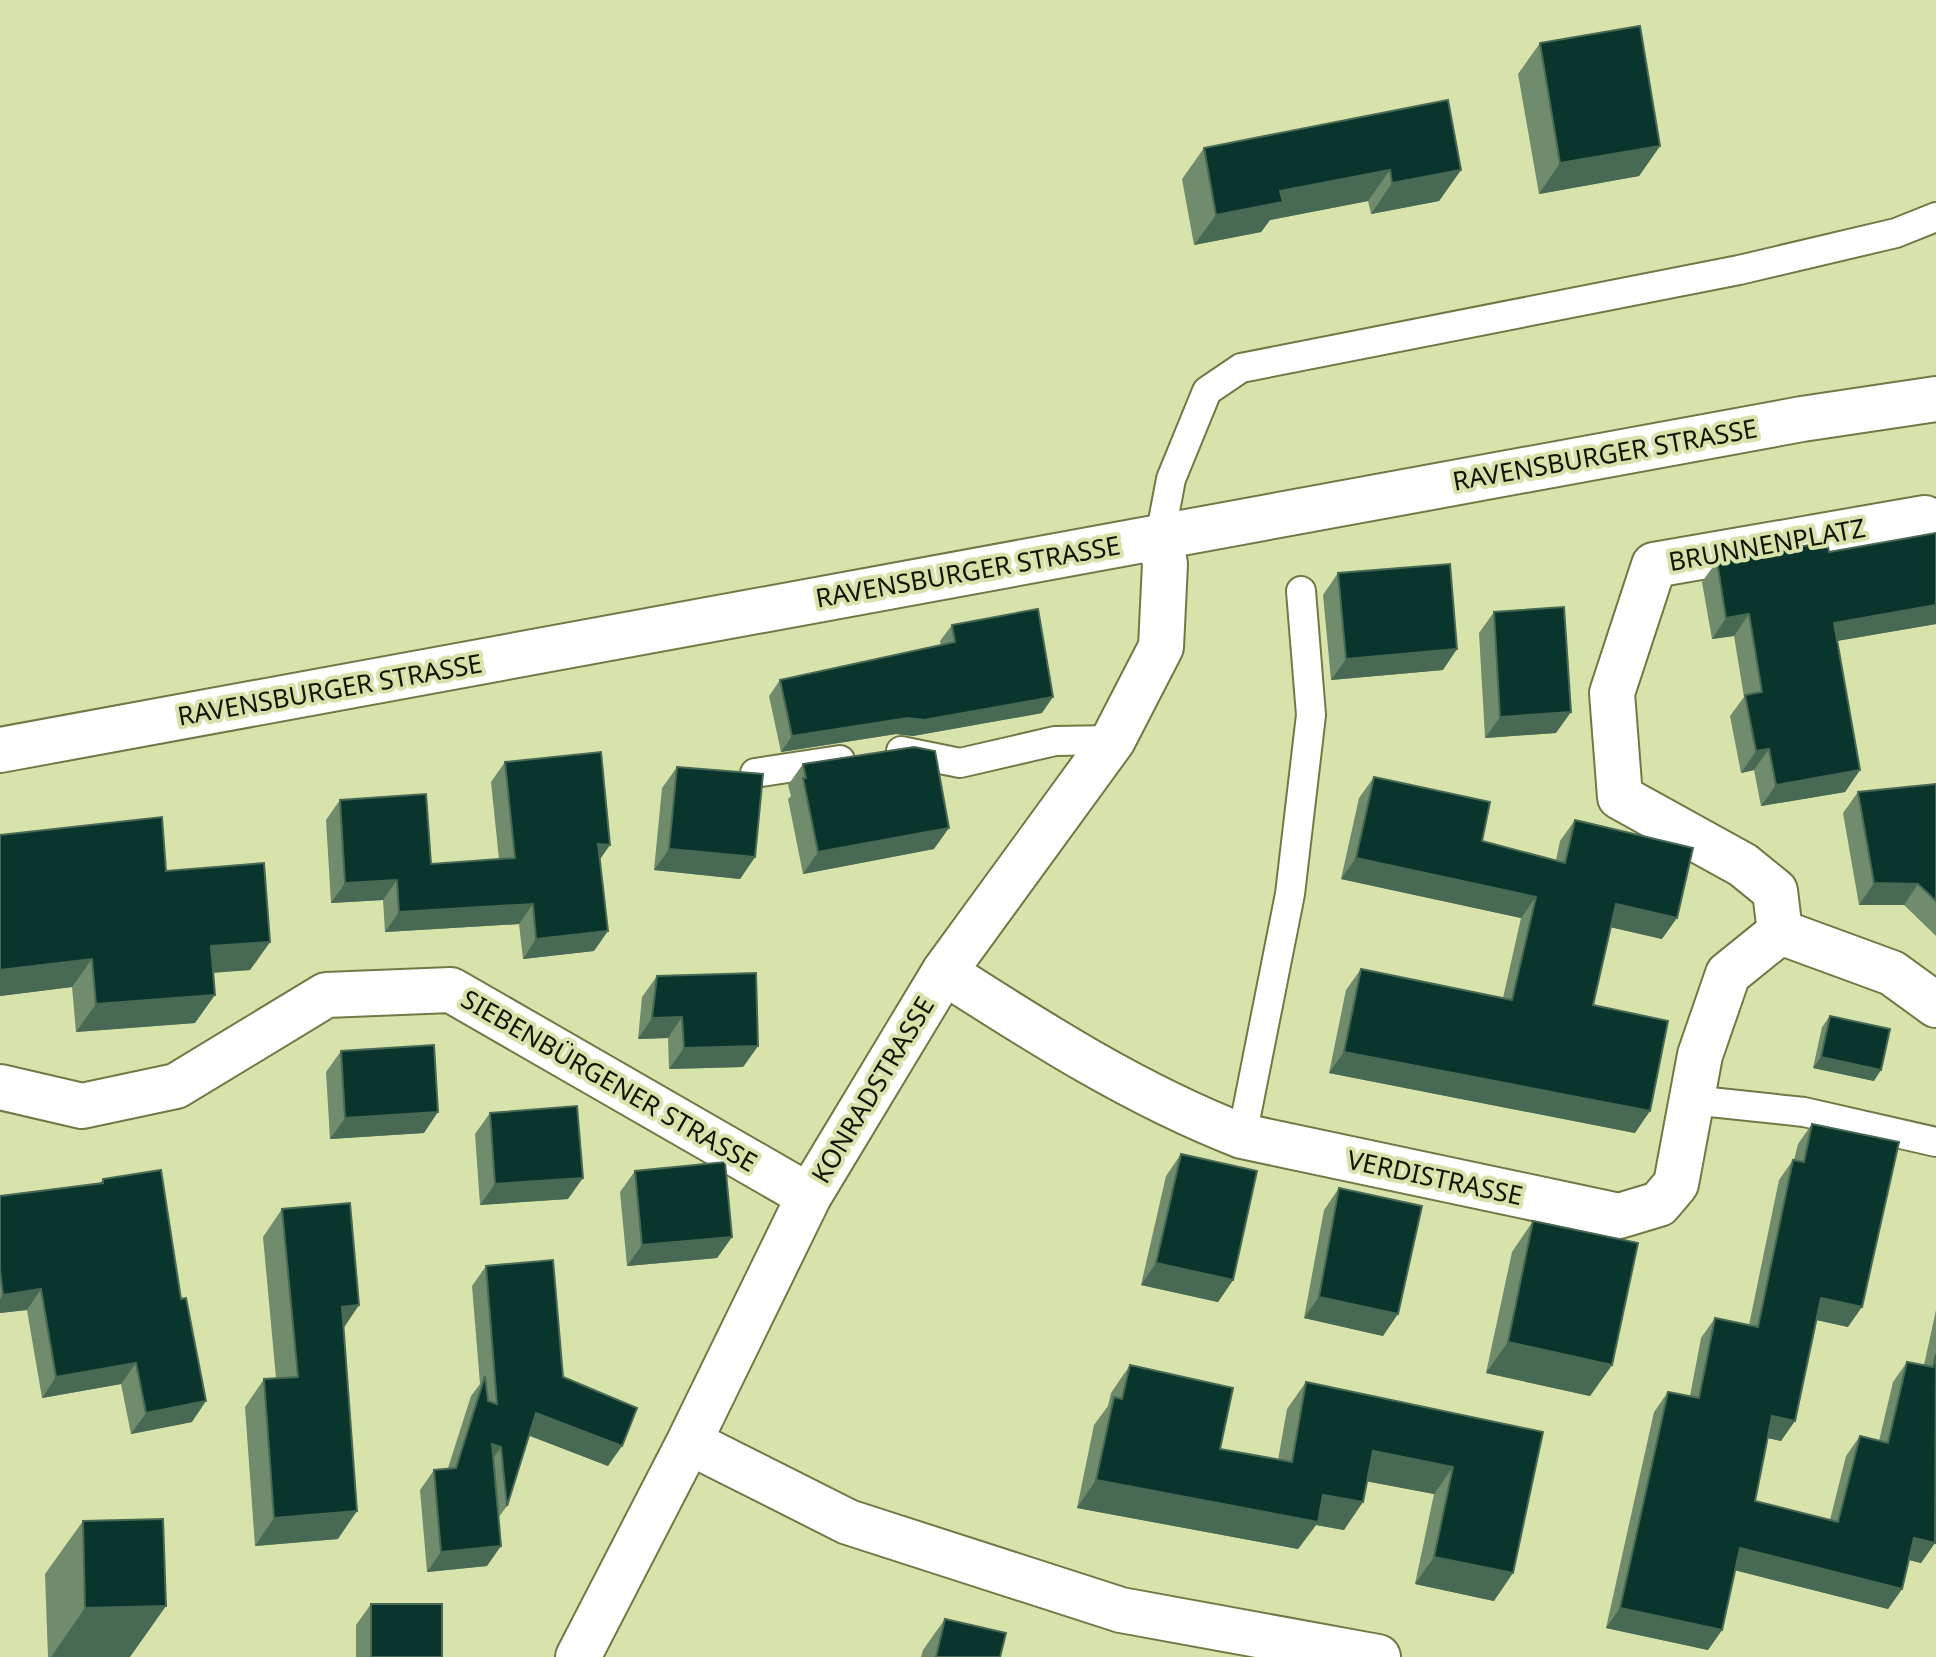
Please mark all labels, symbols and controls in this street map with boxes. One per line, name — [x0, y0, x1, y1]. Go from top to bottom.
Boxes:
street label: RAVENSBURGER STRASSE — [1450, 409, 1760, 499]
street label: BRUNNENPLATZ — [1666, 509, 1868, 579]
street label: RAVENSBURGER STRASSE — [813, 526, 1123, 616]
street label: RAVENSBURGER STRASSE — [175, 644, 485, 734]
street label: SIEBENBÜRGENER STRASSE — [455, 981, 764, 1180]
street label: KONRADSTRASSE — [802, 989, 942, 1190]
street label: VERDISTRASSE — [1344, 1141, 1526, 1213]

